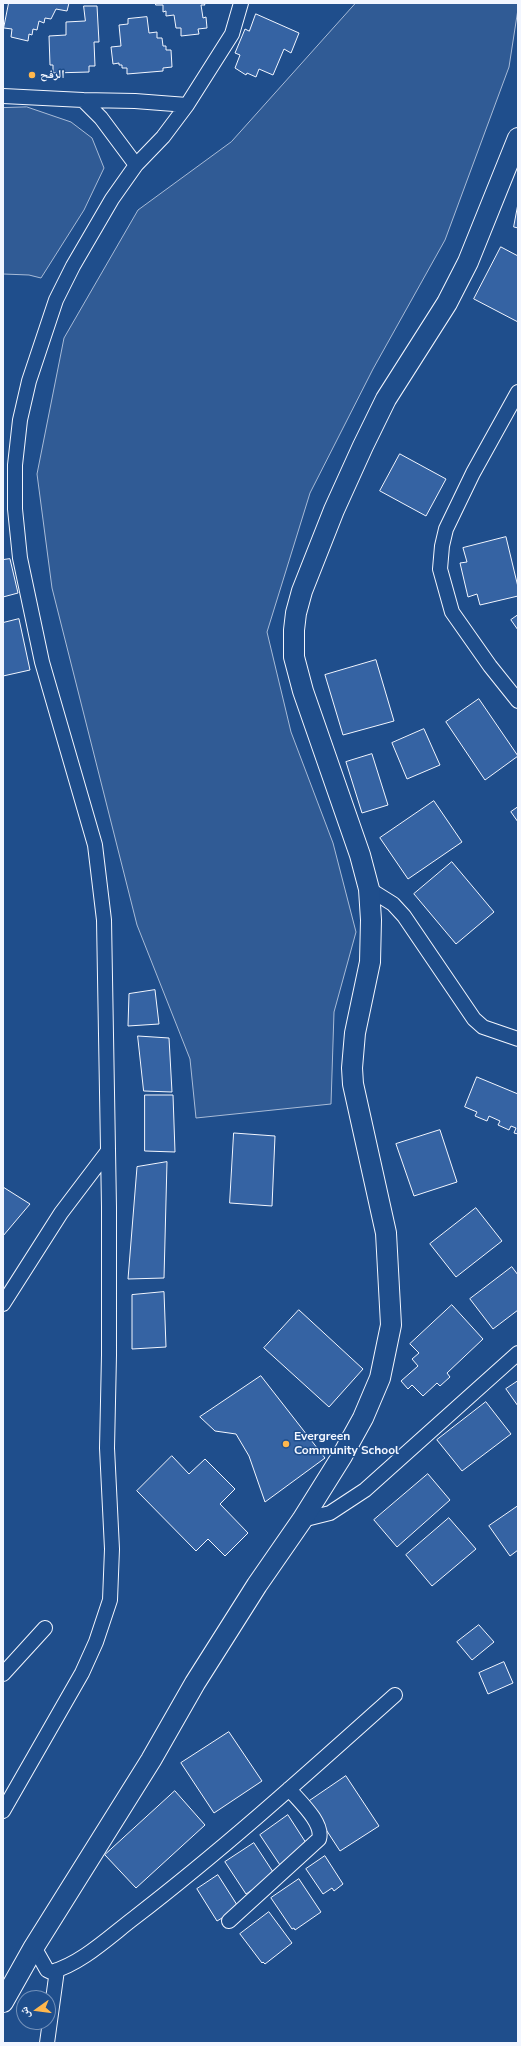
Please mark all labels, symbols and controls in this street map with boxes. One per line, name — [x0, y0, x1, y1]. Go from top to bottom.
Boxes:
place label: الرفح — [40, 68, 65, 82]
marker: الرفح — [27, 70, 37, 80]
place label: Evergreen Community School — [294, 1430, 399, 1458]
marker: Evergreen Community School — [281, 1439, 291, 1449]
north arrow — [16, 1990, 56, 2030]
text: ش — [16, 2005, 34, 2020]

